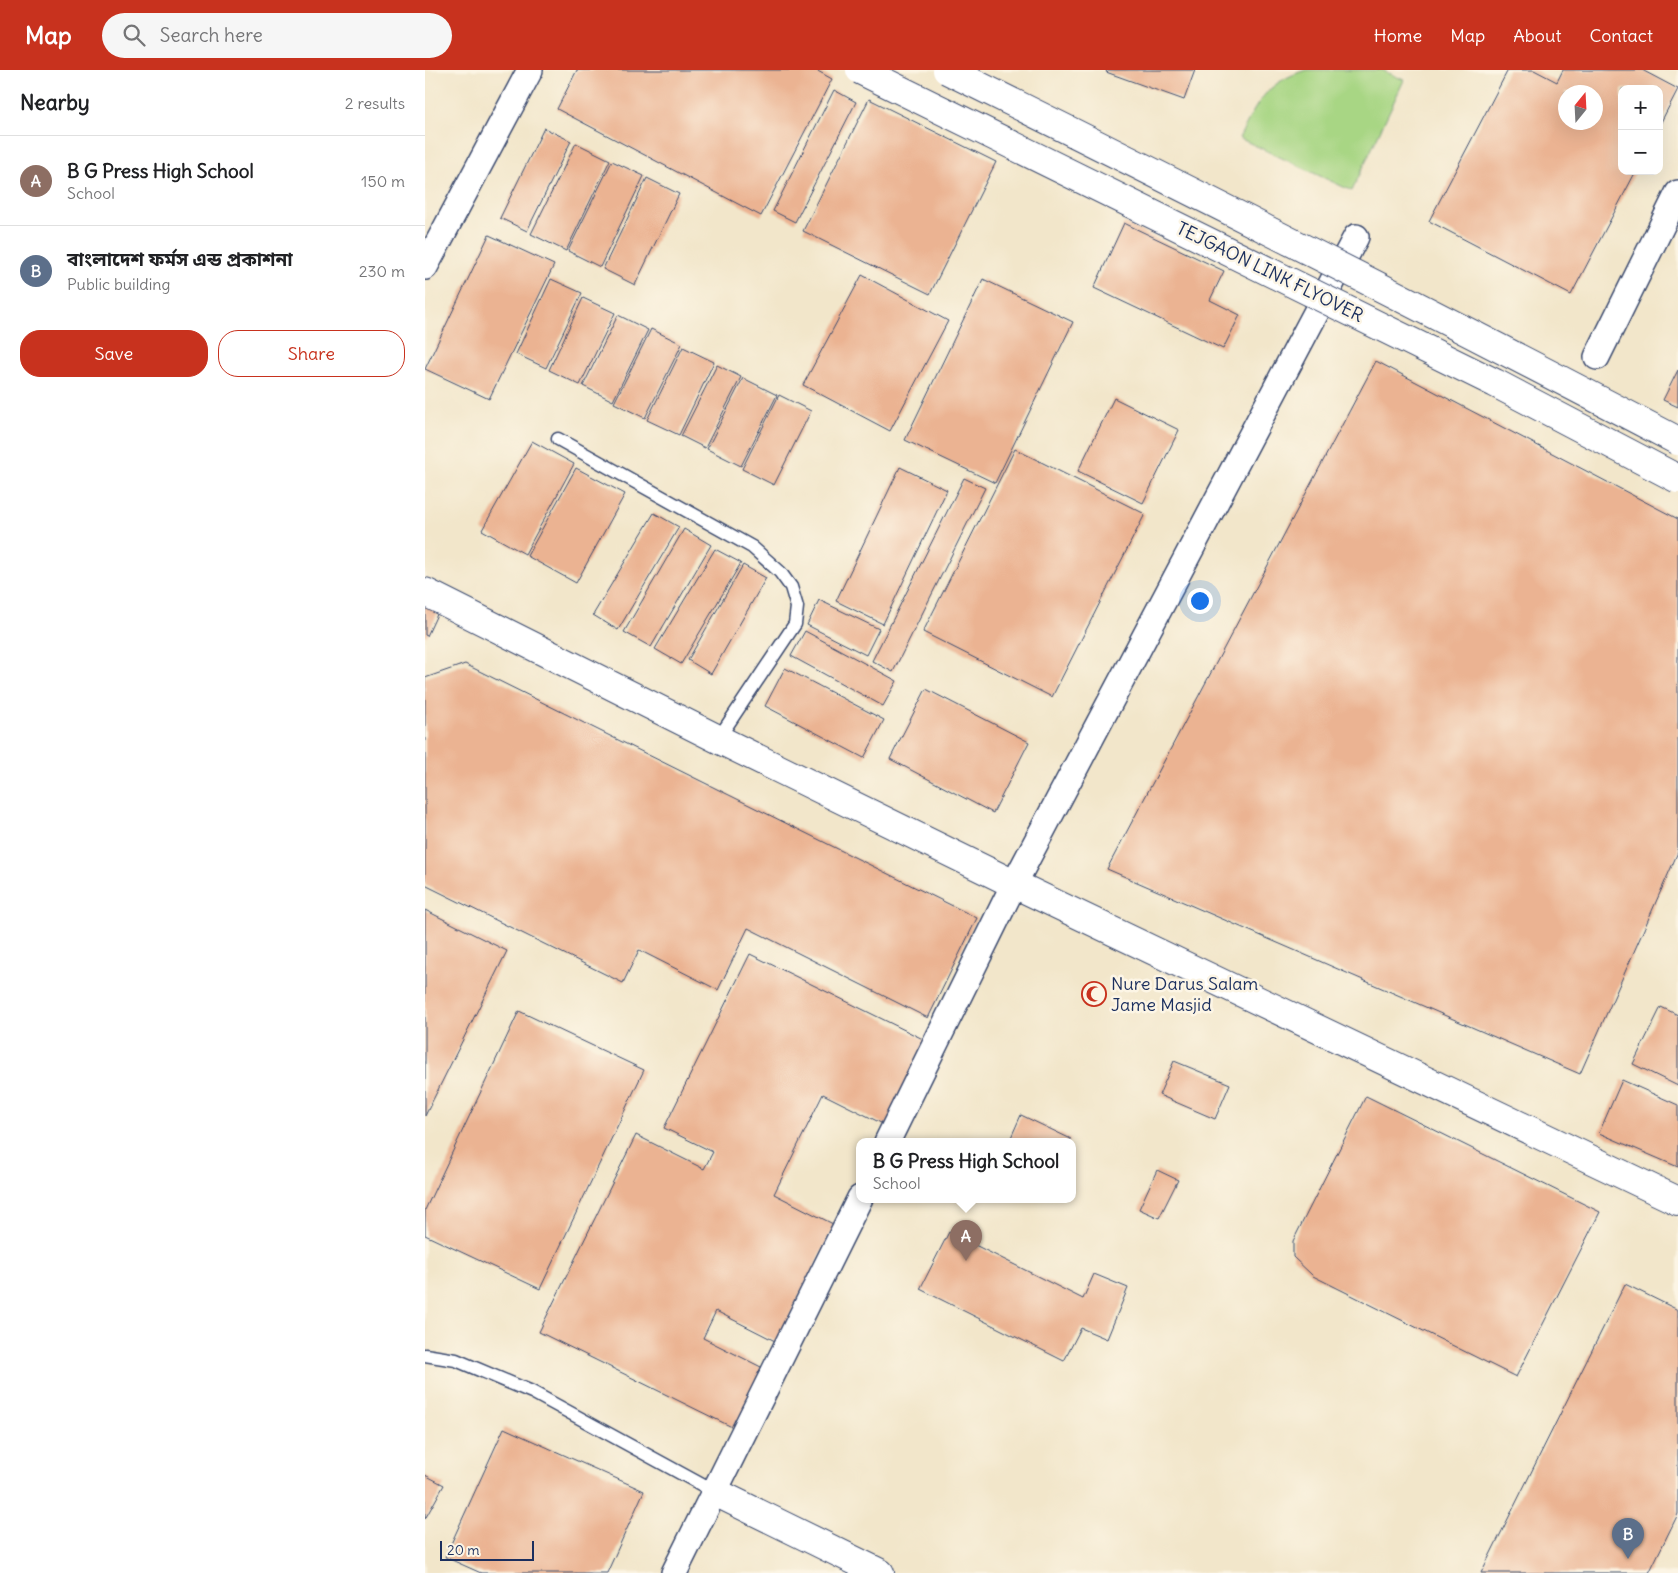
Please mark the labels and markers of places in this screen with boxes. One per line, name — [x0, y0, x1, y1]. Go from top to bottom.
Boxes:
place label: Nure Darus Salam Jame Masjid — [1111, 972, 1259, 1016]
mosque icon: Nure Darus Salam Jame Masjid — [1081, 981, 1107, 1007]
pin: A — [950, 1220, 982, 1261]
pin: B — [1612, 1518, 1644, 1559]

